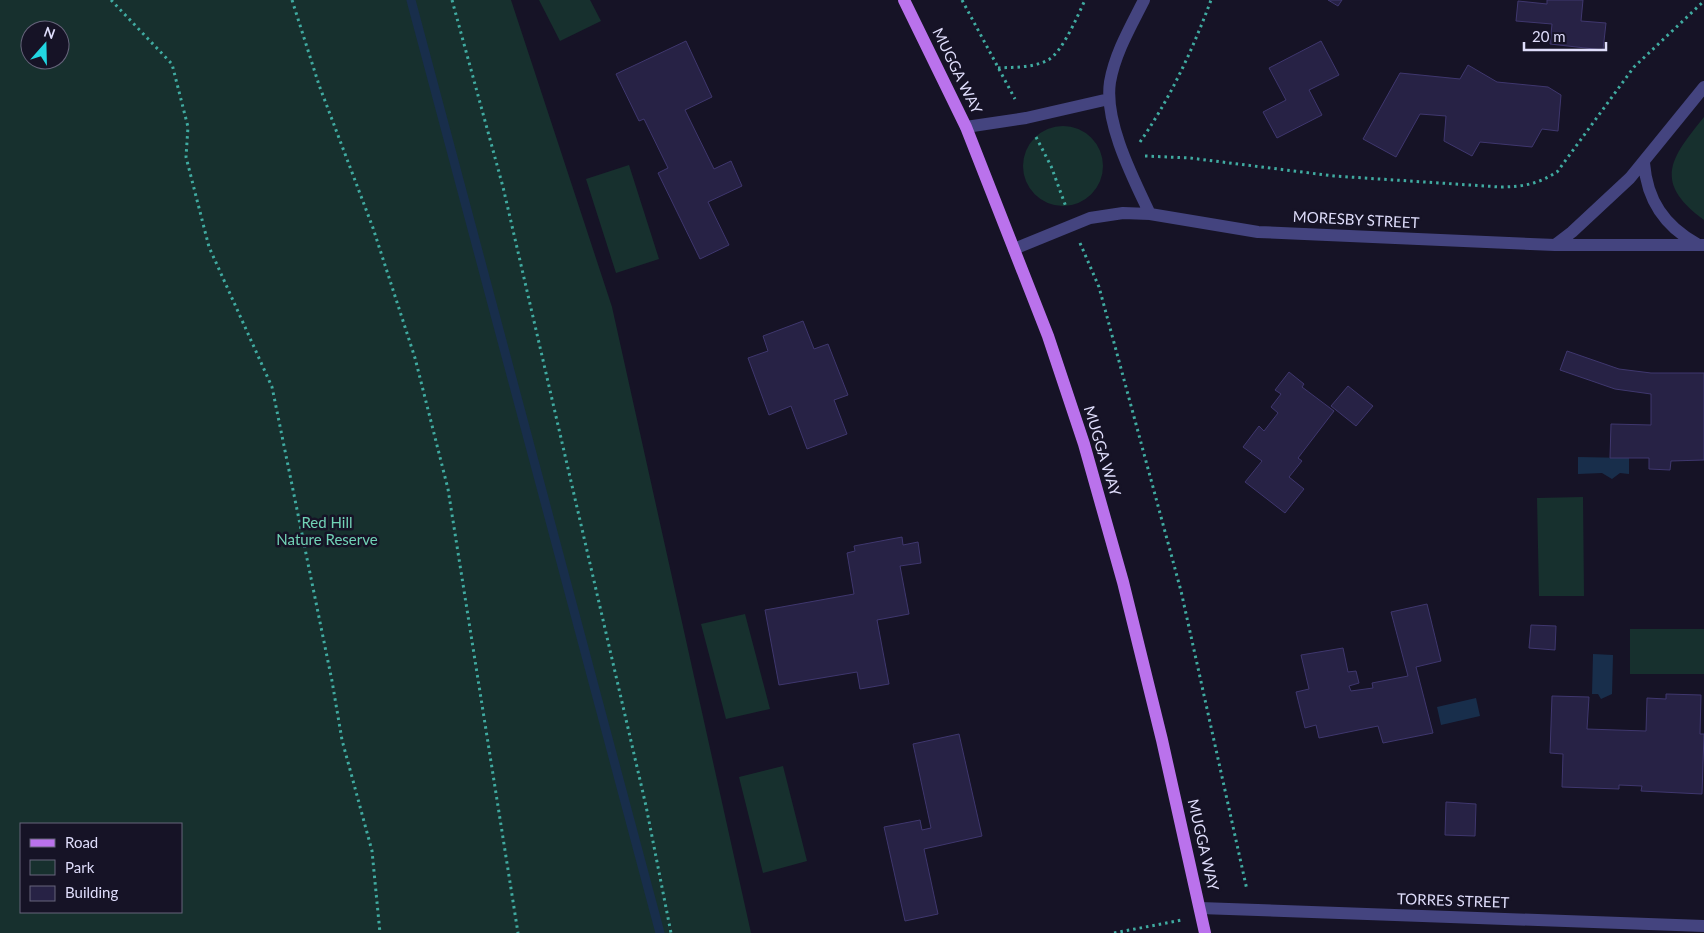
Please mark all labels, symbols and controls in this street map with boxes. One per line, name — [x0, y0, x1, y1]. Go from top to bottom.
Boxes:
north arrow — [20, 20, 70, 70]
scale bar — [1524, 20, 1606, 52]
text: N — [42, 22, 58, 42]
street label: MUGGA WAY — [929, 25, 987, 117]
text: 20 m — [1532, 27, 1566, 45]
street label: MORESBY STREET — [1292, 207, 1420, 231]
street label: MUGGA WAY — [1081, 403, 1125, 499]
park label: Red Hill Nature Reserve — [276, 513, 378, 548]
street label: MUGGA WAY — [1185, 797, 1223, 893]
legend — [20, 823, 182, 913]
text: Road — [65, 833, 98, 851]
text: Park — [65, 858, 95, 876]
text: Building — [65, 883, 118, 901]
street label: TORRES STREET — [1397, 889, 1510, 911]

